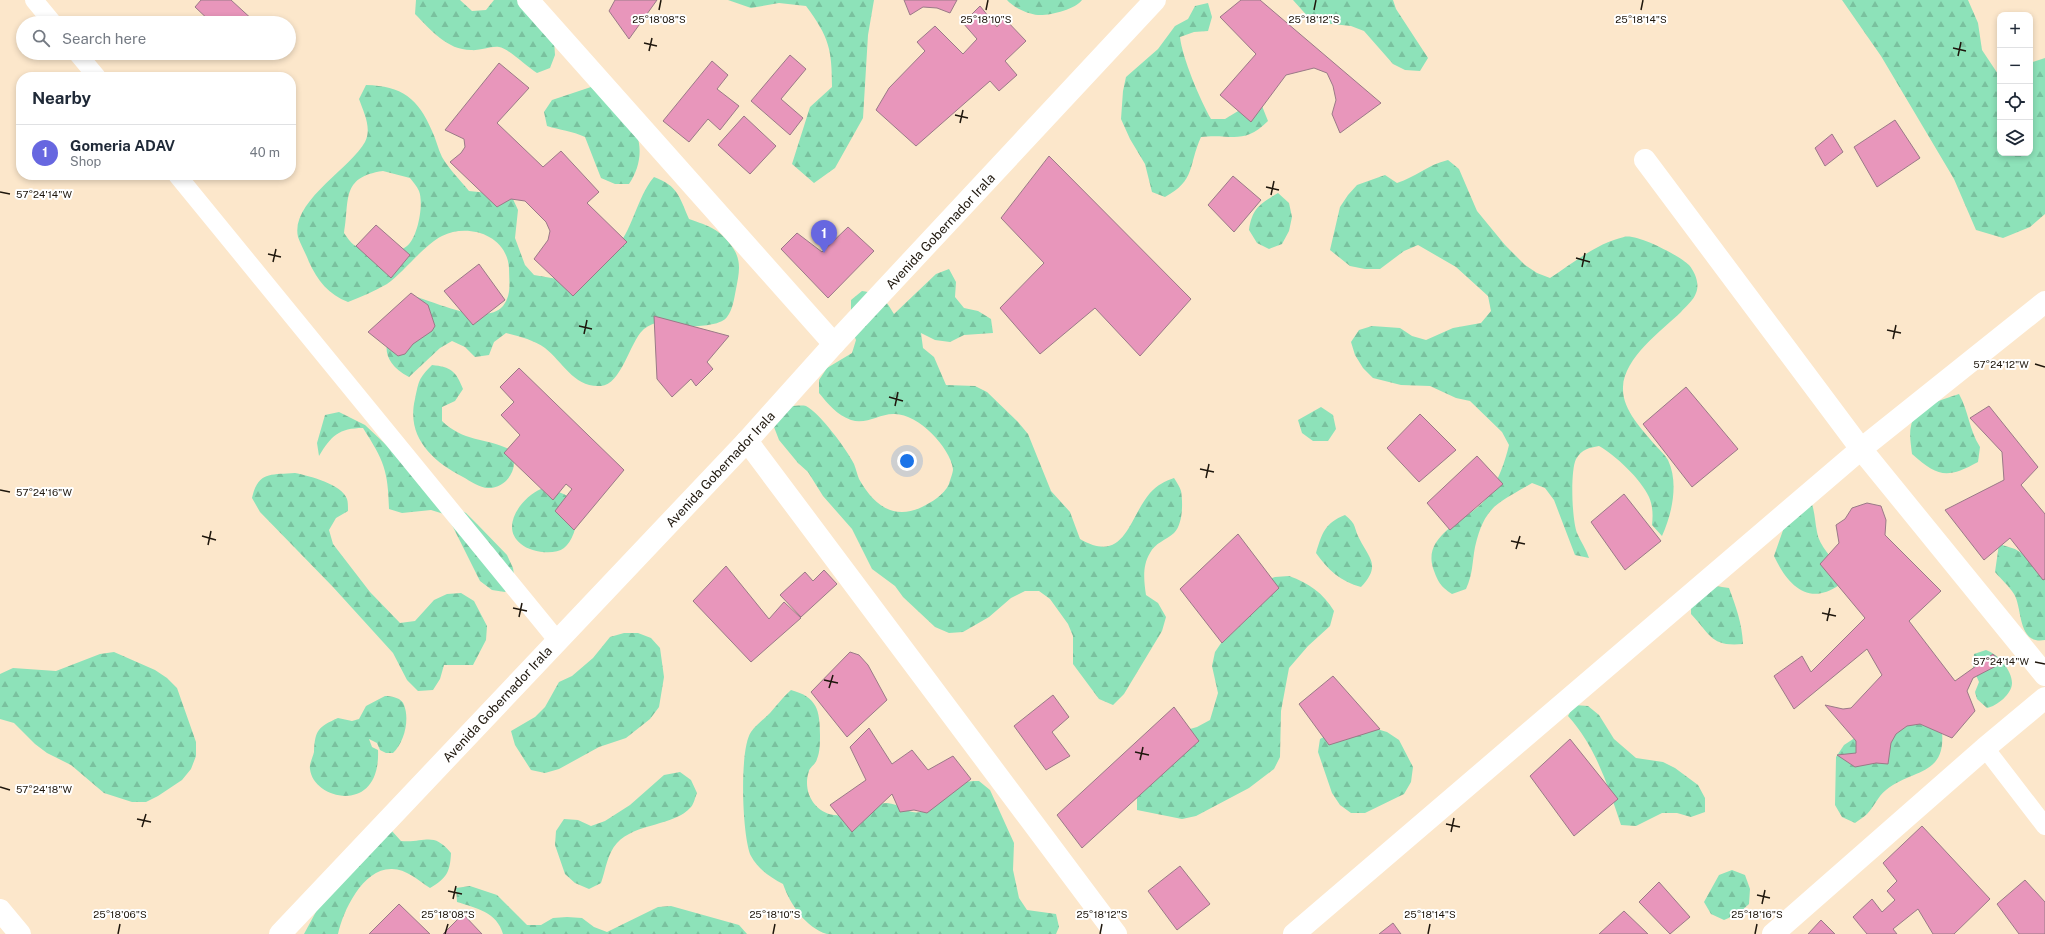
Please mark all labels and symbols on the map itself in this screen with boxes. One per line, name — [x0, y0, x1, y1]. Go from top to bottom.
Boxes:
text: 25°18'08"S — [632, 13, 686, 25]
text: 25°18'10"S — [960, 13, 1012, 25]
text: 25°18'12"S — [1288, 13, 1340, 25]
text: 25°18'14"S — [1615, 13, 1667, 25]
street label: Avenida Gobernador Irala — [883, 170, 998, 292]
text: 57°24'14"W — [16, 188, 72, 200]
pin: 1 — [811, 220, 837, 253]
text: 57°24'12"W — [1973, 358, 2029, 370]
street label: Avenida Gobernador Irala — [663, 408, 778, 530]
your location — [897, 451, 917, 471]
text: 57°24'16"W — [16, 486, 72, 498]
street label: Avenida Gobernador Irala — [440, 643, 555, 765]
text: 57°24'14"W — [1973, 655, 2029, 667]
text: 57°24'18"W — [16, 783, 73, 795]
text: 25°18'06"S — [93, 908, 147, 920]
text: 25°18'08"S — [421, 908, 475, 920]
text: 25°18'10"S — [749, 908, 801, 920]
text: 25°18'12"S — [1076, 908, 1128, 920]
text: 25°18'14"S — [1404, 908, 1456, 920]
text: 25°18'16"S — [1731, 908, 1783, 920]

